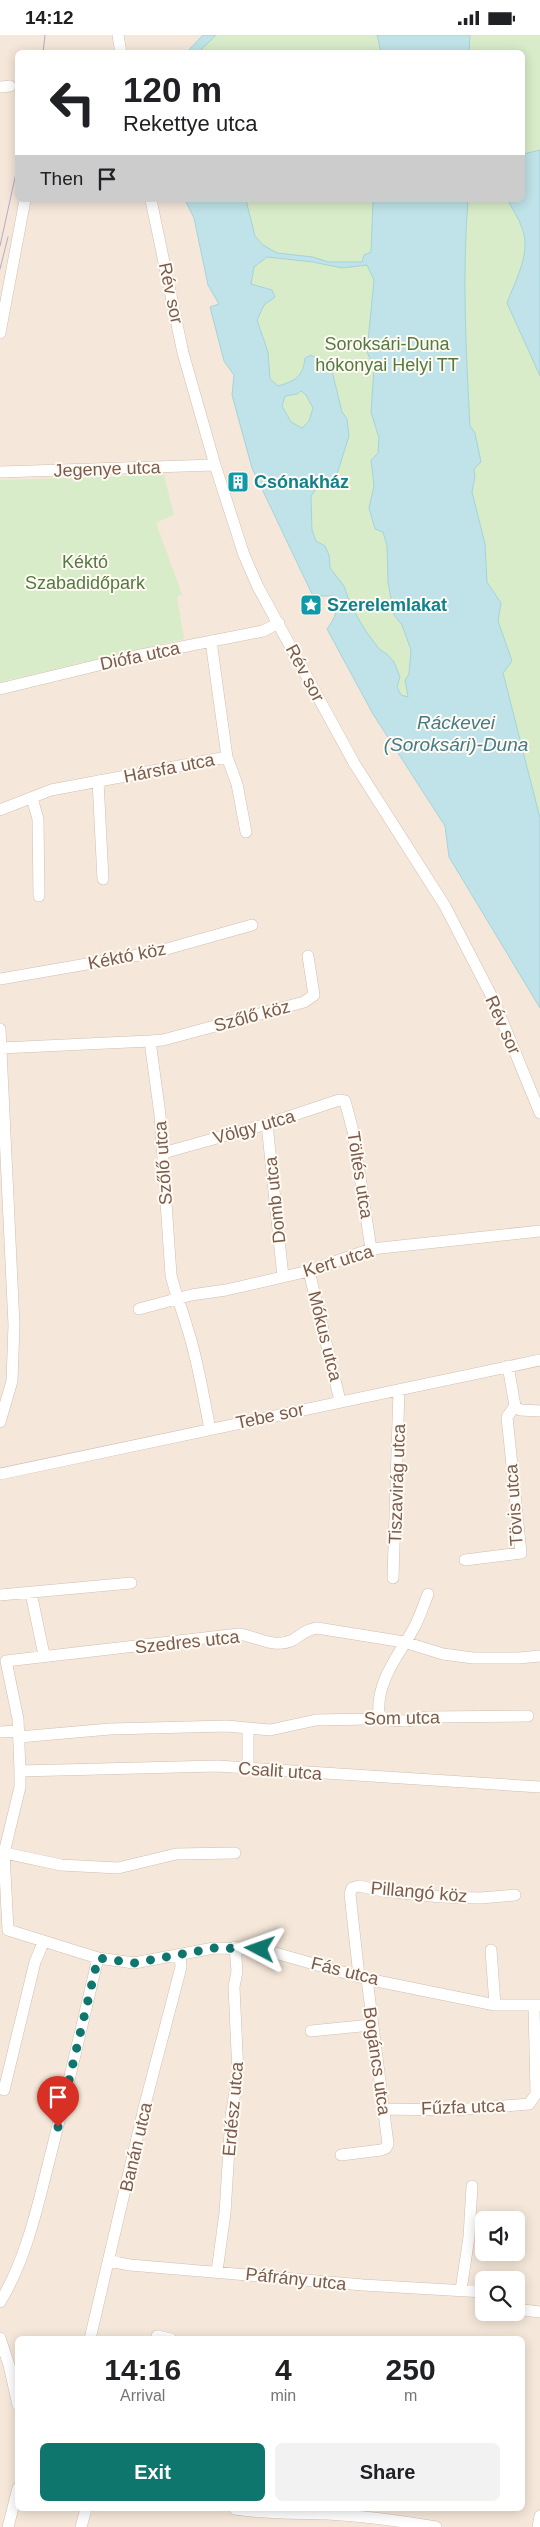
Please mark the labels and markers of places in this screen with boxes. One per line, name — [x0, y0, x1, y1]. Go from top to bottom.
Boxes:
building icon: Csónakház — [226, 470, 250, 494]
place label: Csónakház — [254, 472, 349, 492]
place icon: Szerelemlakat — [299, 593, 323, 617]
place label: Szerelemlakat — [327, 595, 447, 615]
pin — [37, 2076, 79, 2127]

